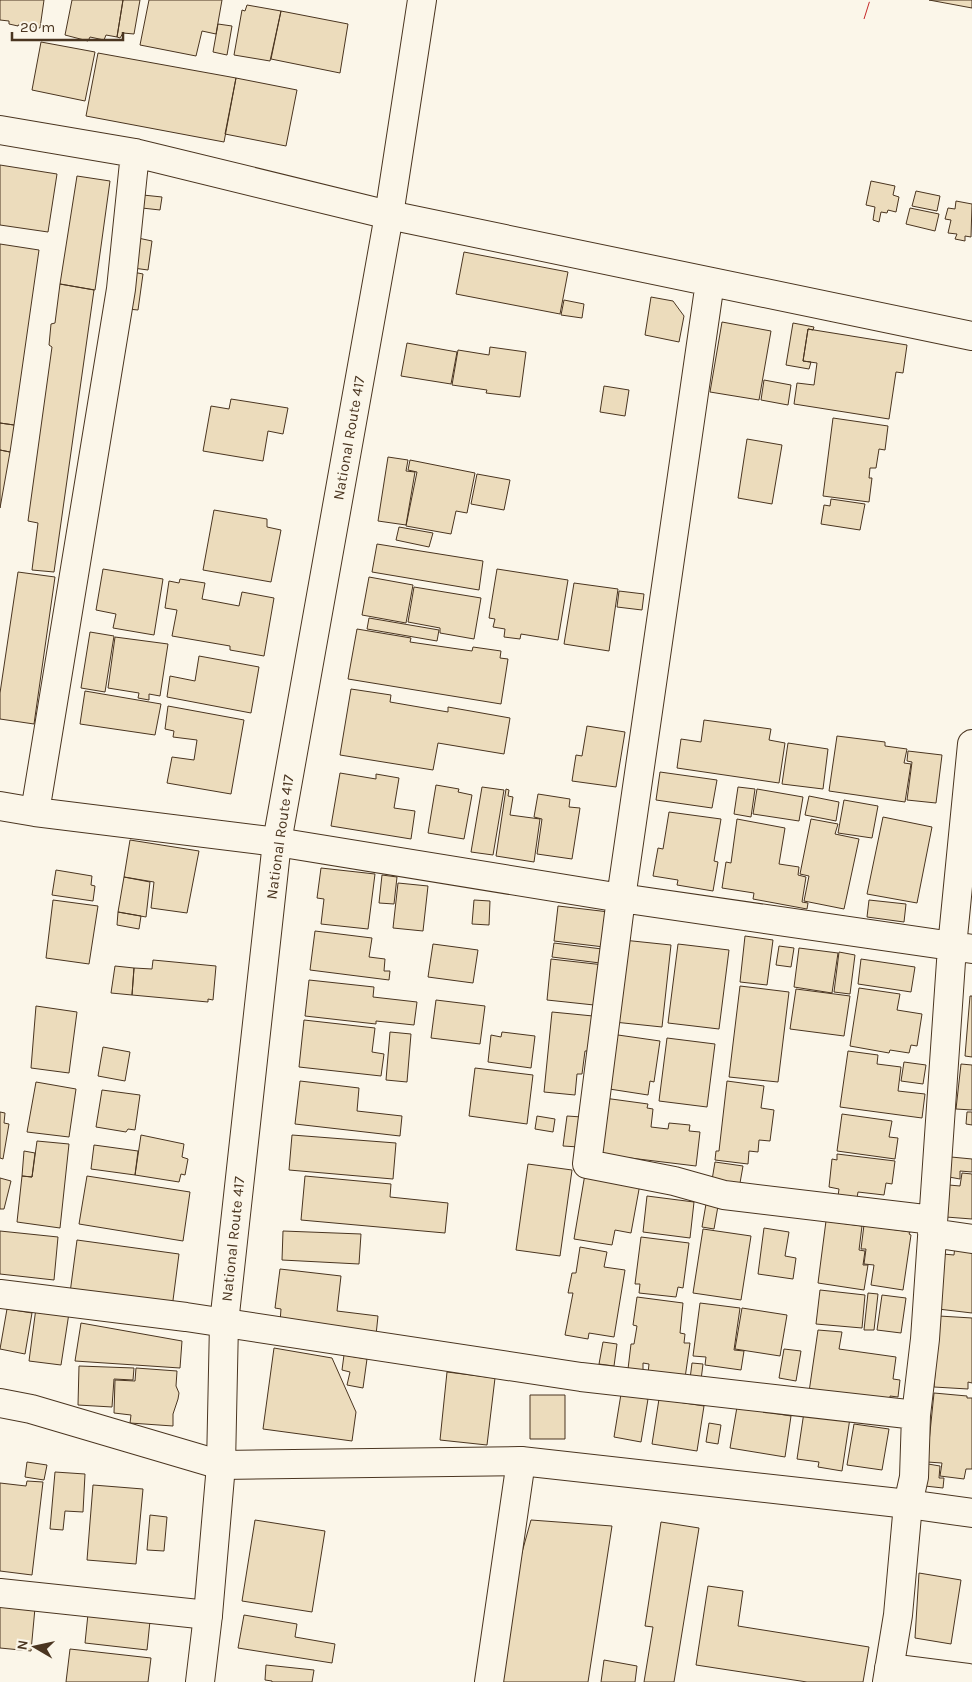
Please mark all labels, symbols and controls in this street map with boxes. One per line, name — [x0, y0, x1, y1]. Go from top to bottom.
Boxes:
scale bar — [12, 10, 124, 42]
text: 20 m — [20, 18, 55, 36]
street label: National Route 417 — [329, 375, 369, 501]
street label: National Route 417 — [262, 774, 298, 900]
street label: National Route 417 — [217, 1176, 249, 1302]
north arrow — [10, 1622, 60, 1672]
text: N — [13, 1639, 32, 1651]

